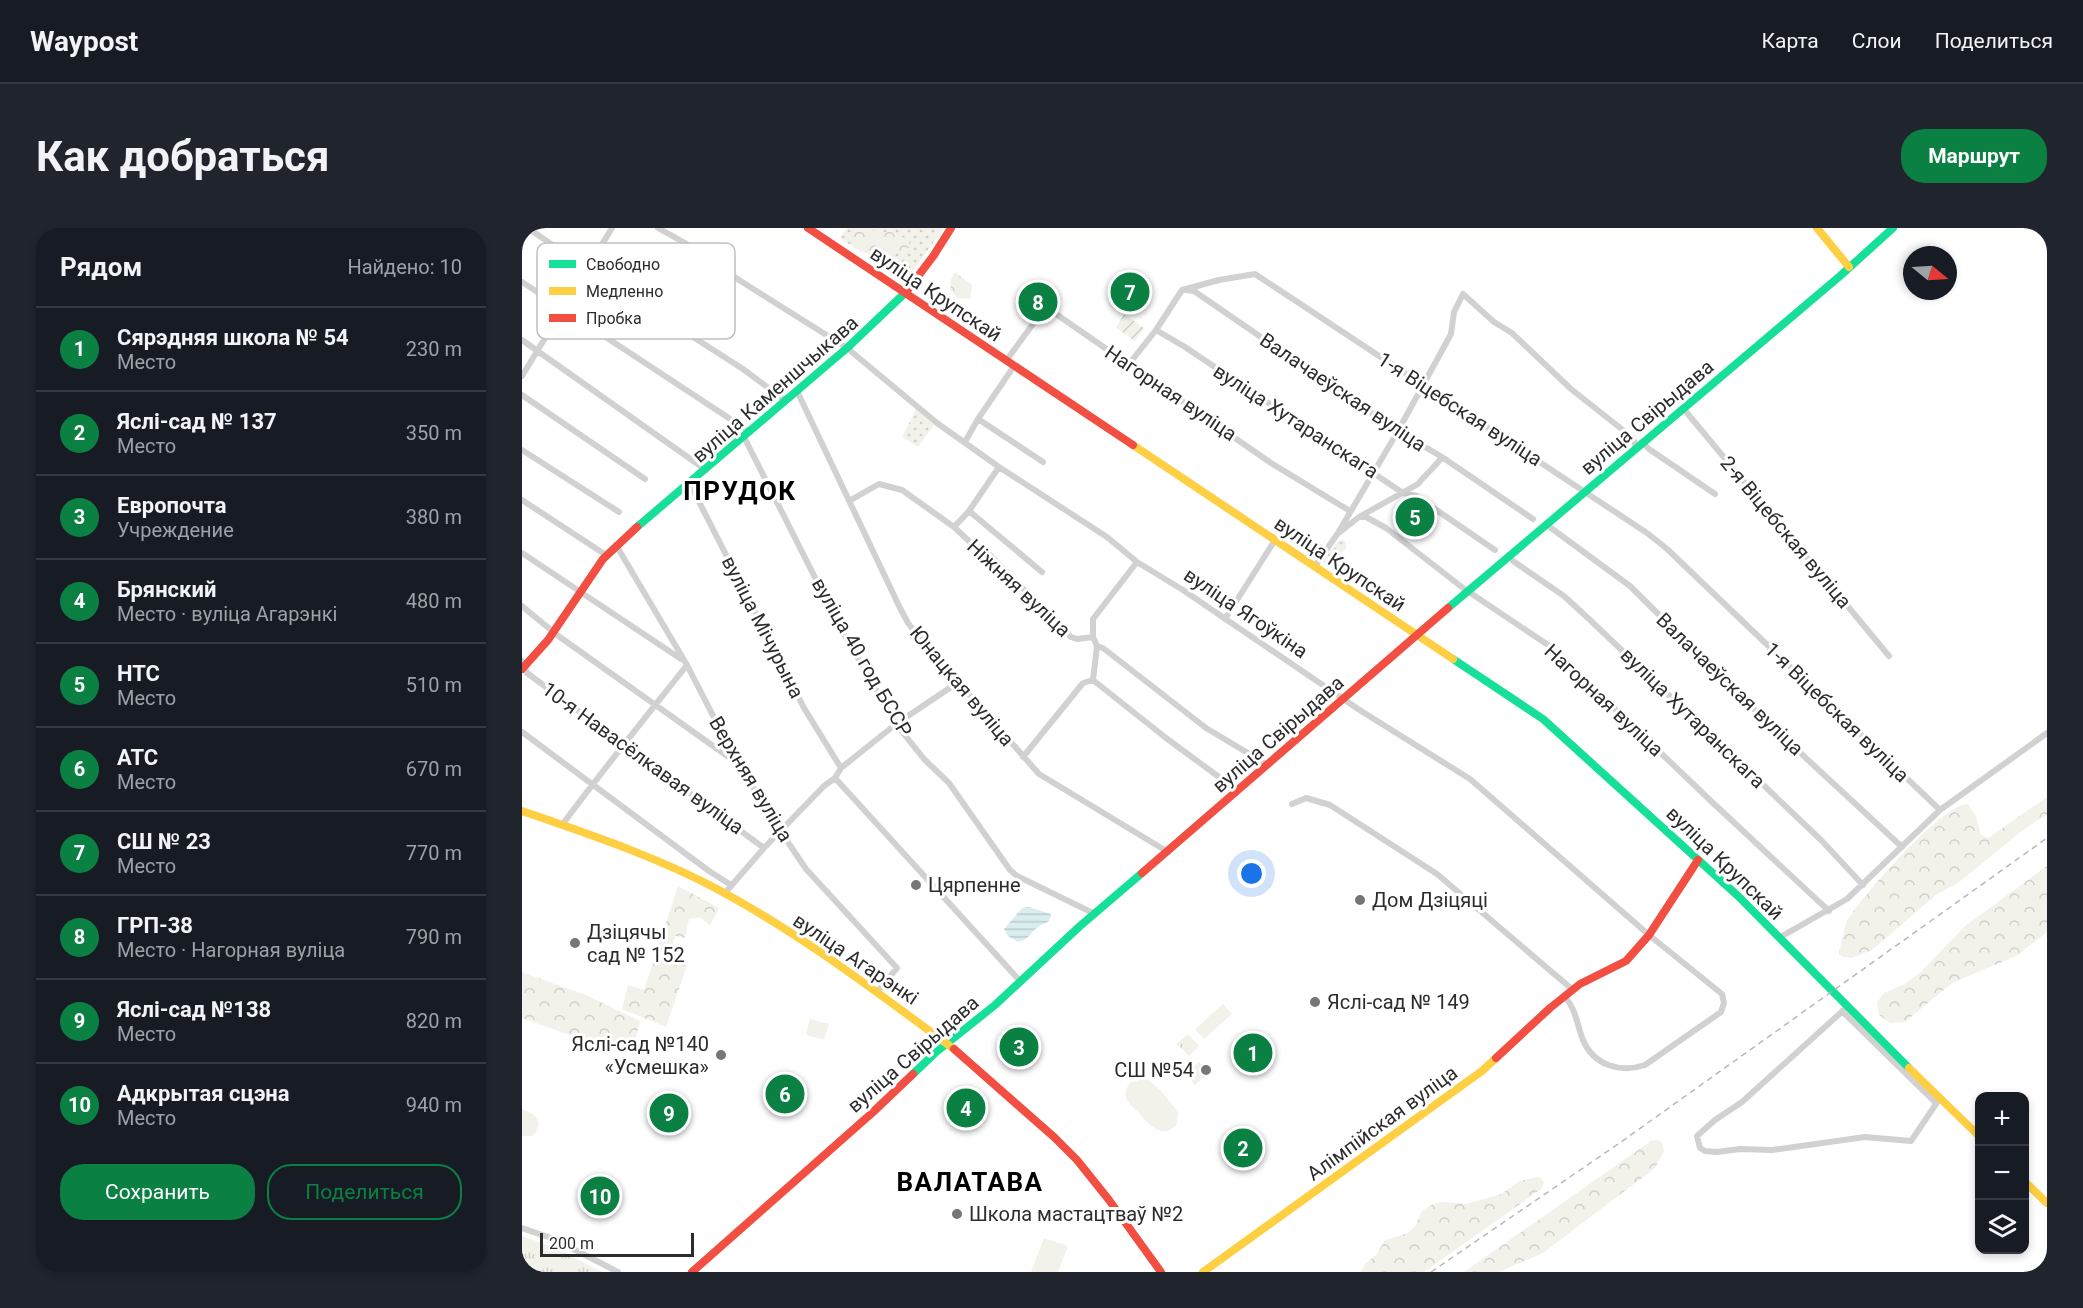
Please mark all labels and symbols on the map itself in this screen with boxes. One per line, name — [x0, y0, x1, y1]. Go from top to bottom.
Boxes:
street label: вуліца Крупскай — [866, 241, 1006, 347]
legend — [537, 243, 735, 339]
north arrow — [1903, 246, 1957, 300]
text: Свободно — [586, 255, 660, 274]
pin: 7 — [1110, 270, 1150, 314]
pin: 8 — [1018, 280, 1058, 325]
text: Медленно — [586, 282, 663, 301]
text: Пробка — [586, 309, 642, 328]
street label: вуліца Каменшчыкава — [687, 310, 863, 468]
street label: Валачаеўская вуліца — [1255, 328, 1431, 456]
street label: Нагорная вуліца — [1100, 340, 1242, 446]
street label: 1-я Віцебская вуліца — [1373, 347, 1547, 471]
street label: вуліца Свірыдава — [1576, 355, 1718, 479]
street label: вуліца Хутаранскага — [1209, 359, 1383, 483]
street label: 2-я Віцебская вуліца — [1715, 451, 1857, 613]
district label: ПРУДОК — [683, 476, 797, 506]
pin: 5 — [1396, 494, 1434, 540]
street label: вуліца Крупскай — [1270, 511, 1410, 617]
street label: Ніжняя вуліца — [962, 534, 1076, 642]
street label: вуліца Мічурына — [717, 552, 809, 702]
street label: вуліца Ягоўкіна — [1179, 563, 1313, 663]
street label: вуліца 40 год БССР — [807, 573, 917, 741]
street label: Валачаеўская вуліца — [1652, 608, 1808, 760]
street label: Юнацкая вуліца — [905, 621, 1019, 751]
street label: 1-я Віцебская вуліца — [1760, 637, 1914, 787]
street label: Нагорная вуліца — [1540, 639, 1668, 761]
street label: вуліца Хутаранскага — [1616, 643, 1770, 793]
street label: вуліца Свірыдава — [1208, 671, 1348, 797]
street label: 10-я Навасёлкавая вуліца — [537, 677, 749, 839]
street label: Верхняя вуліца — [704, 712, 798, 846]
street label: вуліца Крупскай — [1662, 801, 1788, 925]
your location — [1237, 859, 1266, 888]
place label: Цярпенне — [928, 873, 1021, 897]
marker: Цярпенне — [909, 878, 923, 892]
place label: Дом Дзіцяці — [1372, 888, 1488, 912]
marker: Дом Дзіцяці — [1353, 893, 1367, 907]
street label: вуліца Агарэнкі — [789, 908, 923, 1010]
place label: Дзіцячы сад № 152 — [587, 920, 685, 967]
marker: Дзіцячы сад № 152 — [568, 936, 582, 950]
place label: Яслі-сад № 149 — [1327, 990, 1470, 1014]
street label: вуліца Свірыдава — [843, 991, 983, 1117]
marker: Яслі-сад № 149 — [1308, 995, 1322, 1009]
pin: 3 — [1000, 1024, 1038, 1070]
pin: 1 — [1234, 1030, 1272, 1076]
place label: Яслі-сад №140 «Усмешка» — [571, 1032, 709, 1079]
marker: Яслі-сад №140 «Усмешка» — [714, 1048, 728, 1062]
place label: СШ №54 — [1114, 1058, 1194, 1082]
street label: Алімпійская вуліца — [1302, 1060, 1462, 1186]
marker: СШ №54 — [1199, 1063, 1213, 1077]
pin: 6 — [766, 1072, 804, 1116]
pin: 4 — [946, 1086, 986, 1130]
pin: 9 — [650, 1090, 688, 1136]
pin: 2 — [1224, 1126, 1262, 1170]
district label: ВАЛАТАВА — [896, 1167, 1044, 1197]
pin: 10 — [580, 1174, 620, 1218]
place label: Школа мастацтваў №2 — [969, 1202, 1183, 1226]
marker: Школа мастацтваў №2 — [950, 1207, 964, 1221]
scale bar — [540, 1230, 694, 1258]

